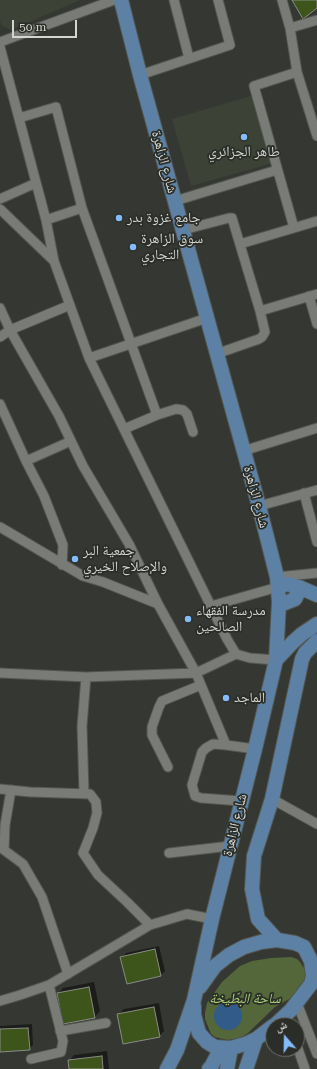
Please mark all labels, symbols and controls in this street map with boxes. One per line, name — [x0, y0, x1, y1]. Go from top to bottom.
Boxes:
scale bar — [14, 12, 79, 38]
text: 50 m — [19, 20, 46, 34]
street label: شارع الزاهرة — [148, 129, 180, 195]
marker: طاهر الجزائري — [239, 132, 249, 142]
place label: طاهر الجزائري — [208, 144, 280, 160]
place label: جامع غزوة بدر — [127, 210, 200, 226]
marker: جامع غزوة بدر — [114, 213, 124, 223]
place label: سوق الزاهرة التجاري — [141, 231, 203, 264]
marker: سوق الزاهرة التجاري — [128, 242, 138, 252]
street label: شارع الزاهرة — [240, 464, 272, 530]
place label: جمعية البر والإصلاح الخيري — [83, 543, 167, 576]
marker: جمعية البر والإصلاح الخيري — [70, 554, 80, 564]
place label: مدرسة الفقهاء الصالحين — [196, 603, 266, 636]
marker: مدرسة الفقهاء الصالحين — [183, 614, 193, 624]
place label: الماجد — [234, 690, 265, 706]
marker: الماجد — [221, 693, 231, 703]
street label: شارع الزاهرة — [219, 792, 251, 858]
park label: ساحة البطّيخة — [209, 991, 281, 1007]
north arrow — [265, 1017, 305, 1057]
text: ش — [273, 1018, 289, 1034]

